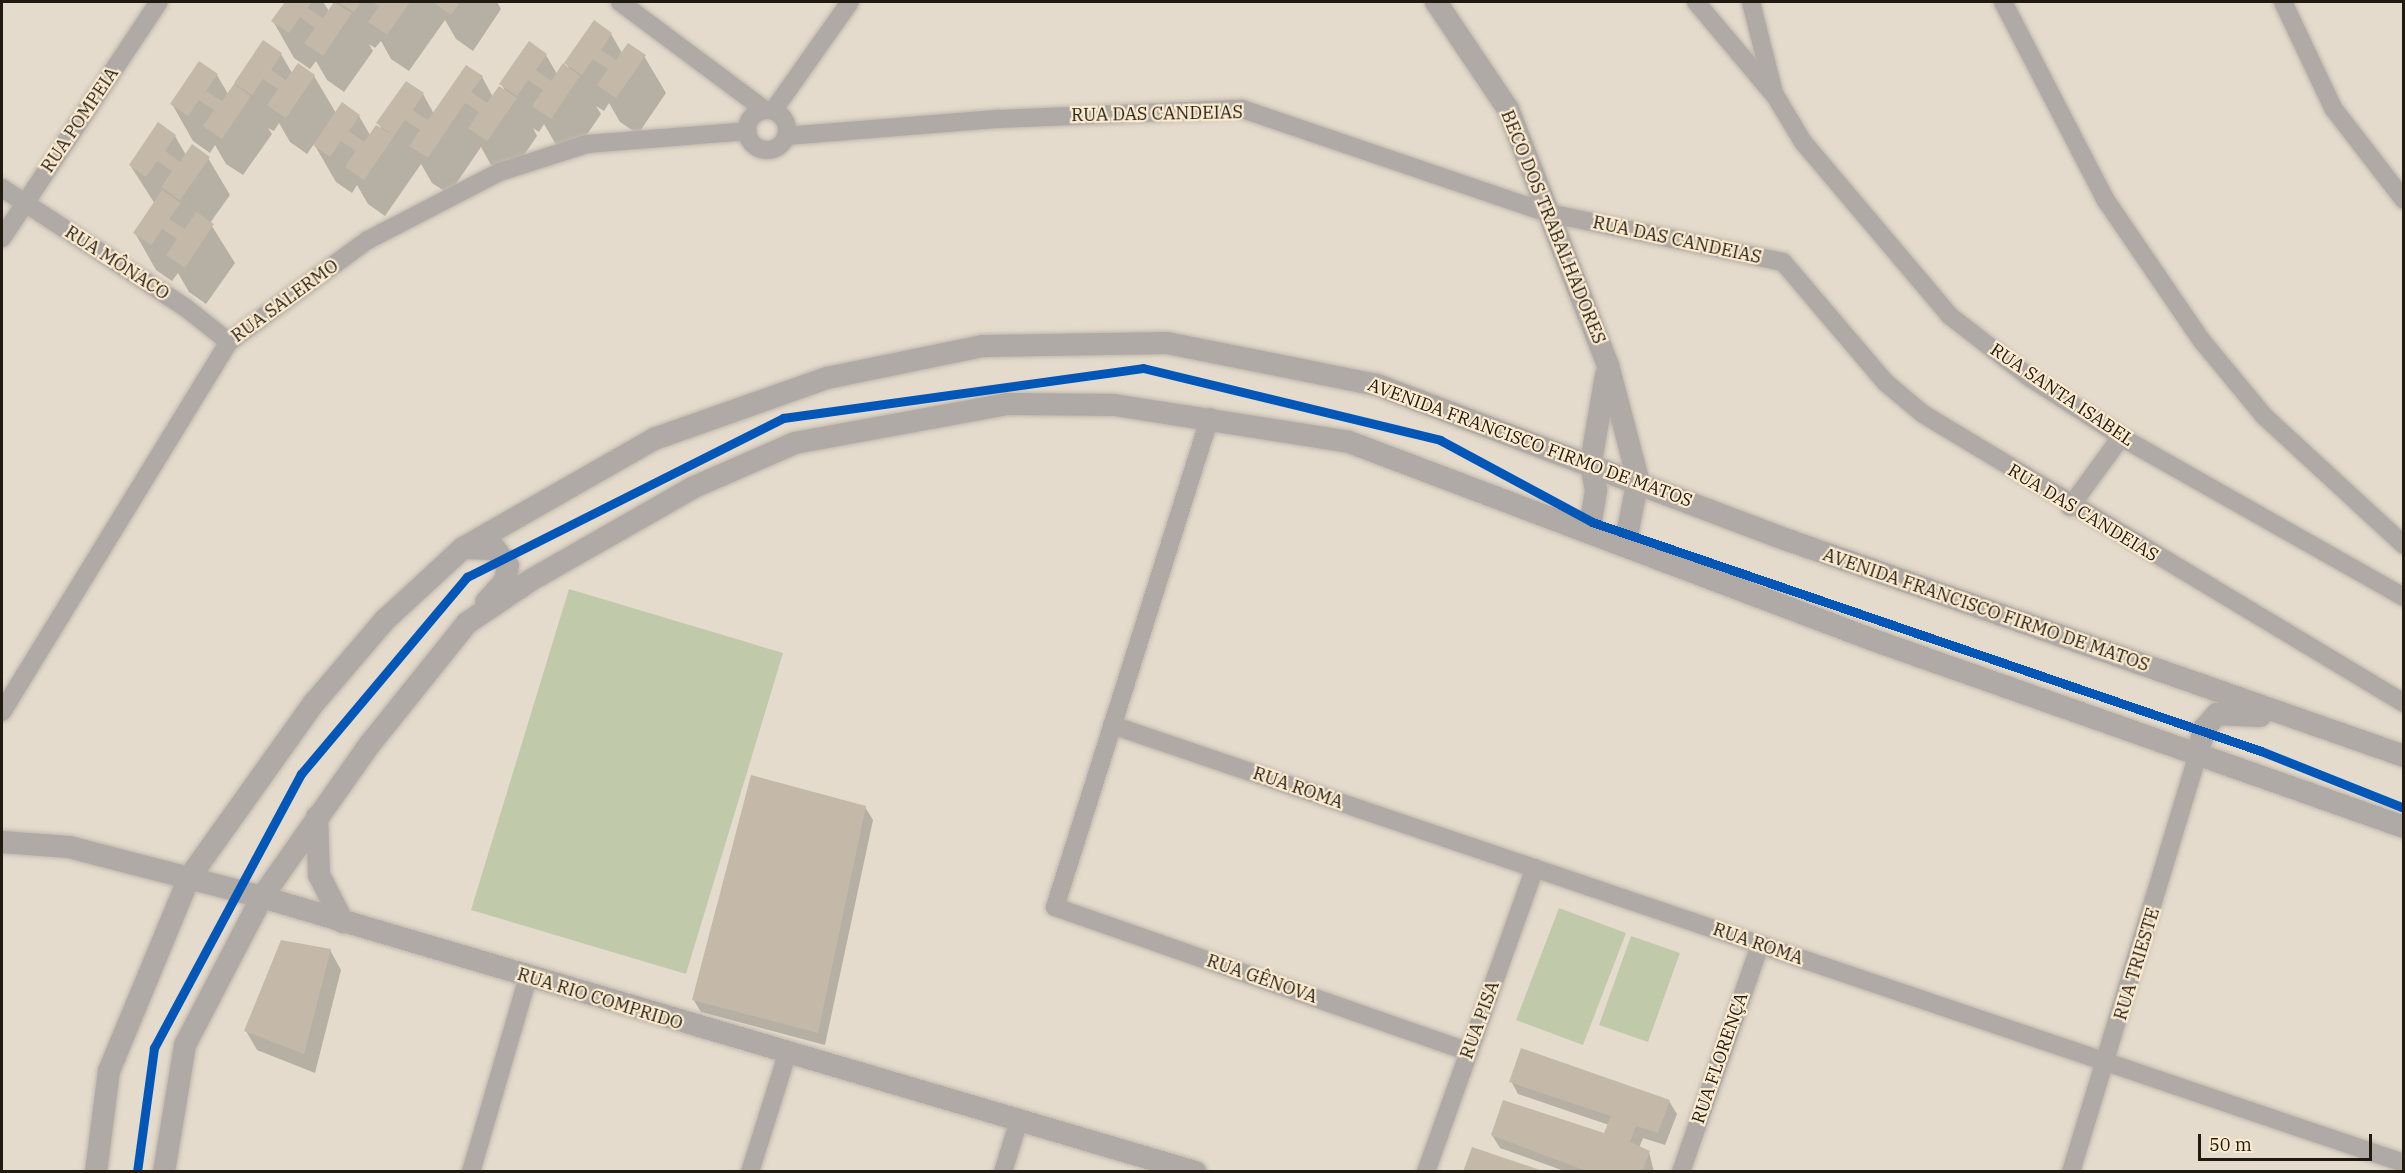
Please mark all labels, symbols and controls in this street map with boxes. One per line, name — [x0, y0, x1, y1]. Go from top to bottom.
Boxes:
street label: RUA POMPEIA — [37, 63, 123, 177]
street label: RUA DAS CANDEIAS — [1071, 102, 1243, 126]
street label: BECO DOS TRABALHADORES — [1496, 107, 1610, 347]
street label: RUA DAS CANDEIAS — [1591, 212, 1763, 268]
street label: RUA MÔNACO — [61, 221, 173, 305]
street label: RUA SALERMO — [227, 255, 343, 347]
street label: RUA SANTA ISABEL — [1986, 339, 2138, 451]
street label: AVENIDA FRANCISCO FIRMO DE MATOS — [1365, 374, 1695, 512]
street label: RUA DAS CANDEIAS — [2004, 460, 2162, 566]
street label: AVENIDA FRANCISCO FIRMO DE MATOS — [1820, 544, 2152, 676]
street label: RUA ROMA — [1250, 762, 1346, 814]
street label: RUA TRIESTE — [2110, 905, 2164, 1023]
street label: RUA ROMA — [1710, 918, 1806, 970]
street label: RUA GÊNOVA — [1204, 950, 1320, 1008]
street label: RUA RIO COMPRIDO — [515, 964, 685, 1034]
street label: RUA PISA — [1456, 978, 1504, 1062]
street label: RUA FLORENÇA — [1687, 990, 1753, 1126]
scale bar — [2201, 1122, 2375, 1160]
text: 50 m — [2209, 1133, 2252, 1156]

